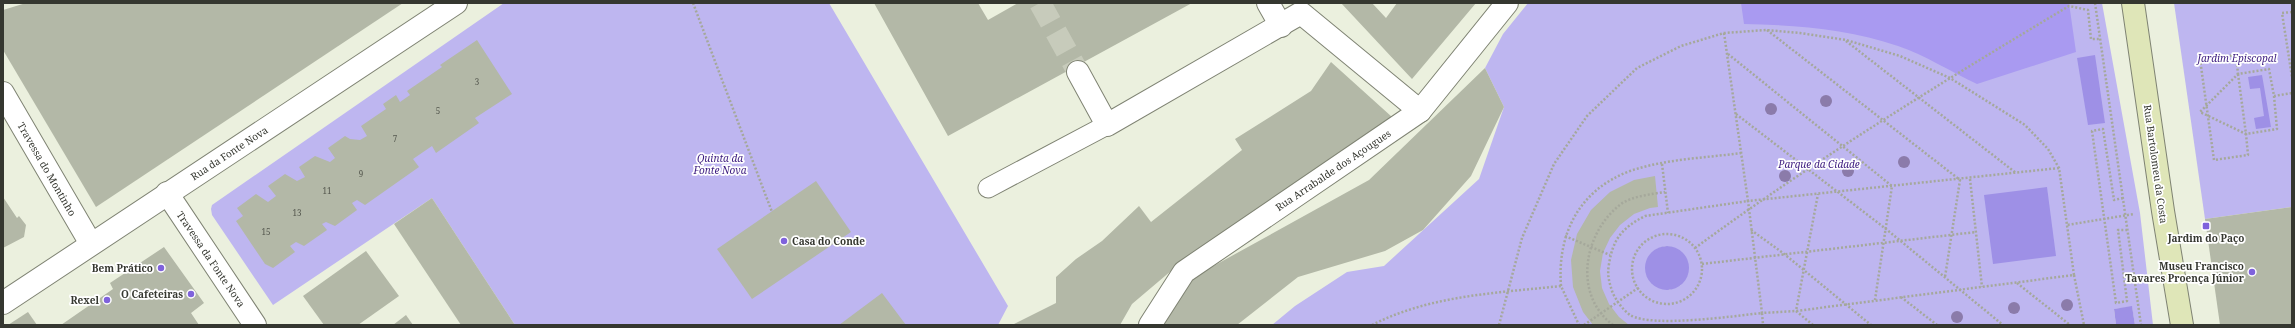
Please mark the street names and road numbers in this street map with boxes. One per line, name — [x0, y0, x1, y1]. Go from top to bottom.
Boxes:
street label: Rua Bartolomeu da Costa — [2141, 104, 2171, 225]
street label: Travessa do Montinho — [14, 120, 80, 219]
street label: Rua da Fonte Nova — [188, 123, 271, 183]
street label: Rua Arrabalde dos Açougues — [1273, 126, 1394, 214]
street label: Travessa da Fonte Nova — [174, 208, 249, 310]

